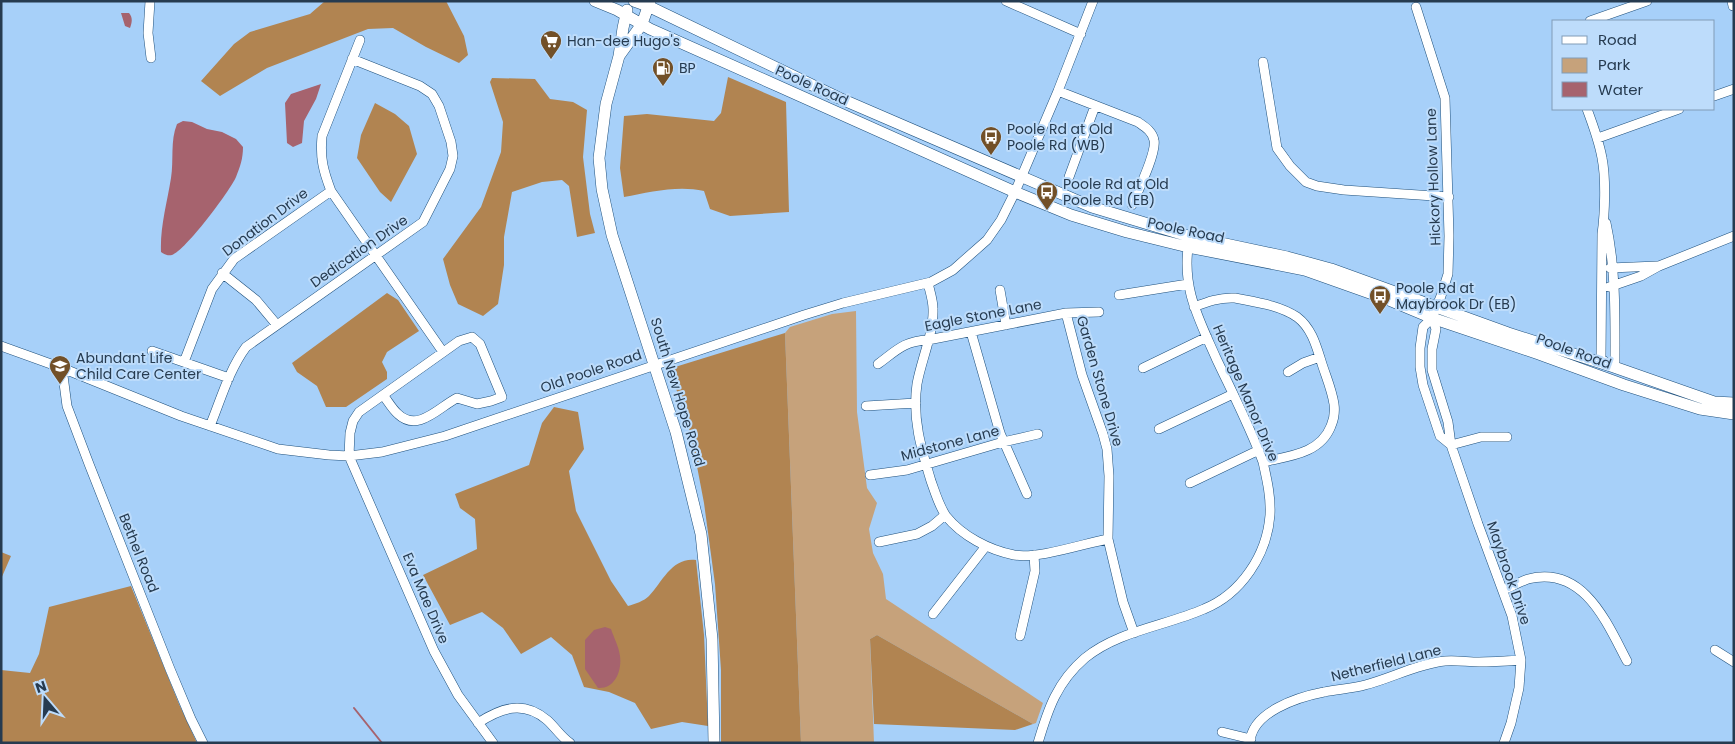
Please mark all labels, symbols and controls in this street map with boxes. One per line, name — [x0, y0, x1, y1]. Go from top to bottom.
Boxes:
legend — [1552, 20, 1715, 110]
supermarket icon: Han-dee Hugo's — [539, 29, 563, 60]
text: Road — [1598, 29, 1637, 50]
place label: Han-dee Hugo's — [567, 31, 680, 51]
text: Park — [1598, 54, 1630, 75]
fuel station icon: BP — [651, 56, 675, 87]
place label: BP — [679, 58, 696, 78]
street label: Poole Road — [772, 60, 852, 110]
text: Water — [1598, 79, 1644, 100]
street label: Hickory Hollow Lane — [1421, 108, 1445, 246]
place label: Poole Rd at Old Poole Rd (WB) — [1007, 119, 1113, 155]
bus stop icon: Poole Rd at Old Poole Rd (WB) — [979, 125, 1003, 156]
place label: Poole Rd at Old Poole Rd (EB) — [1063, 174, 1169, 210]
bus stop icon: Poole Rd at Old Poole Rd (EB) — [1035, 180, 1059, 211]
street label: Donation Drive — [218, 183, 312, 261]
street label: Dedication Drive — [306, 210, 412, 292]
street label: Poole Road — [1146, 212, 1226, 248]
place label: Poole Rd at Maybrook Dr (EB) — [1396, 278, 1516, 314]
bus stop icon: Poole Rd at Maybrook Dr (EB) — [1368, 284, 1392, 315]
street label: Eagle Stone Lane — [923, 294, 1044, 336]
street label: Garden Stone Drive — [1072, 313, 1128, 449]
street label: South New Hope Road — [646, 315, 710, 469]
street label: Heritage Manor Drive — [1208, 321, 1284, 465]
street label: Poole Road — [1534, 328, 1614, 374]
street label: Old Poole Road — [538, 344, 644, 398]
place label: Abundant Life Child Care Center — [76, 348, 201, 384]
school or university icon: Abundant Life Child Care Center — [48, 354, 72, 385]
street label: Midstone Lane — [899, 420, 1002, 466]
street label: Bethel Road — [114, 511, 164, 595]
street label: Maybrook Drive — [1482, 519, 1536, 628]
street label: Eva Mae Drive — [398, 549, 454, 647]
street label: Netherfield Lane — [1329, 640, 1444, 686]
north arrow — [20, 674, 70, 724]
text: N — [33, 676, 49, 698]

